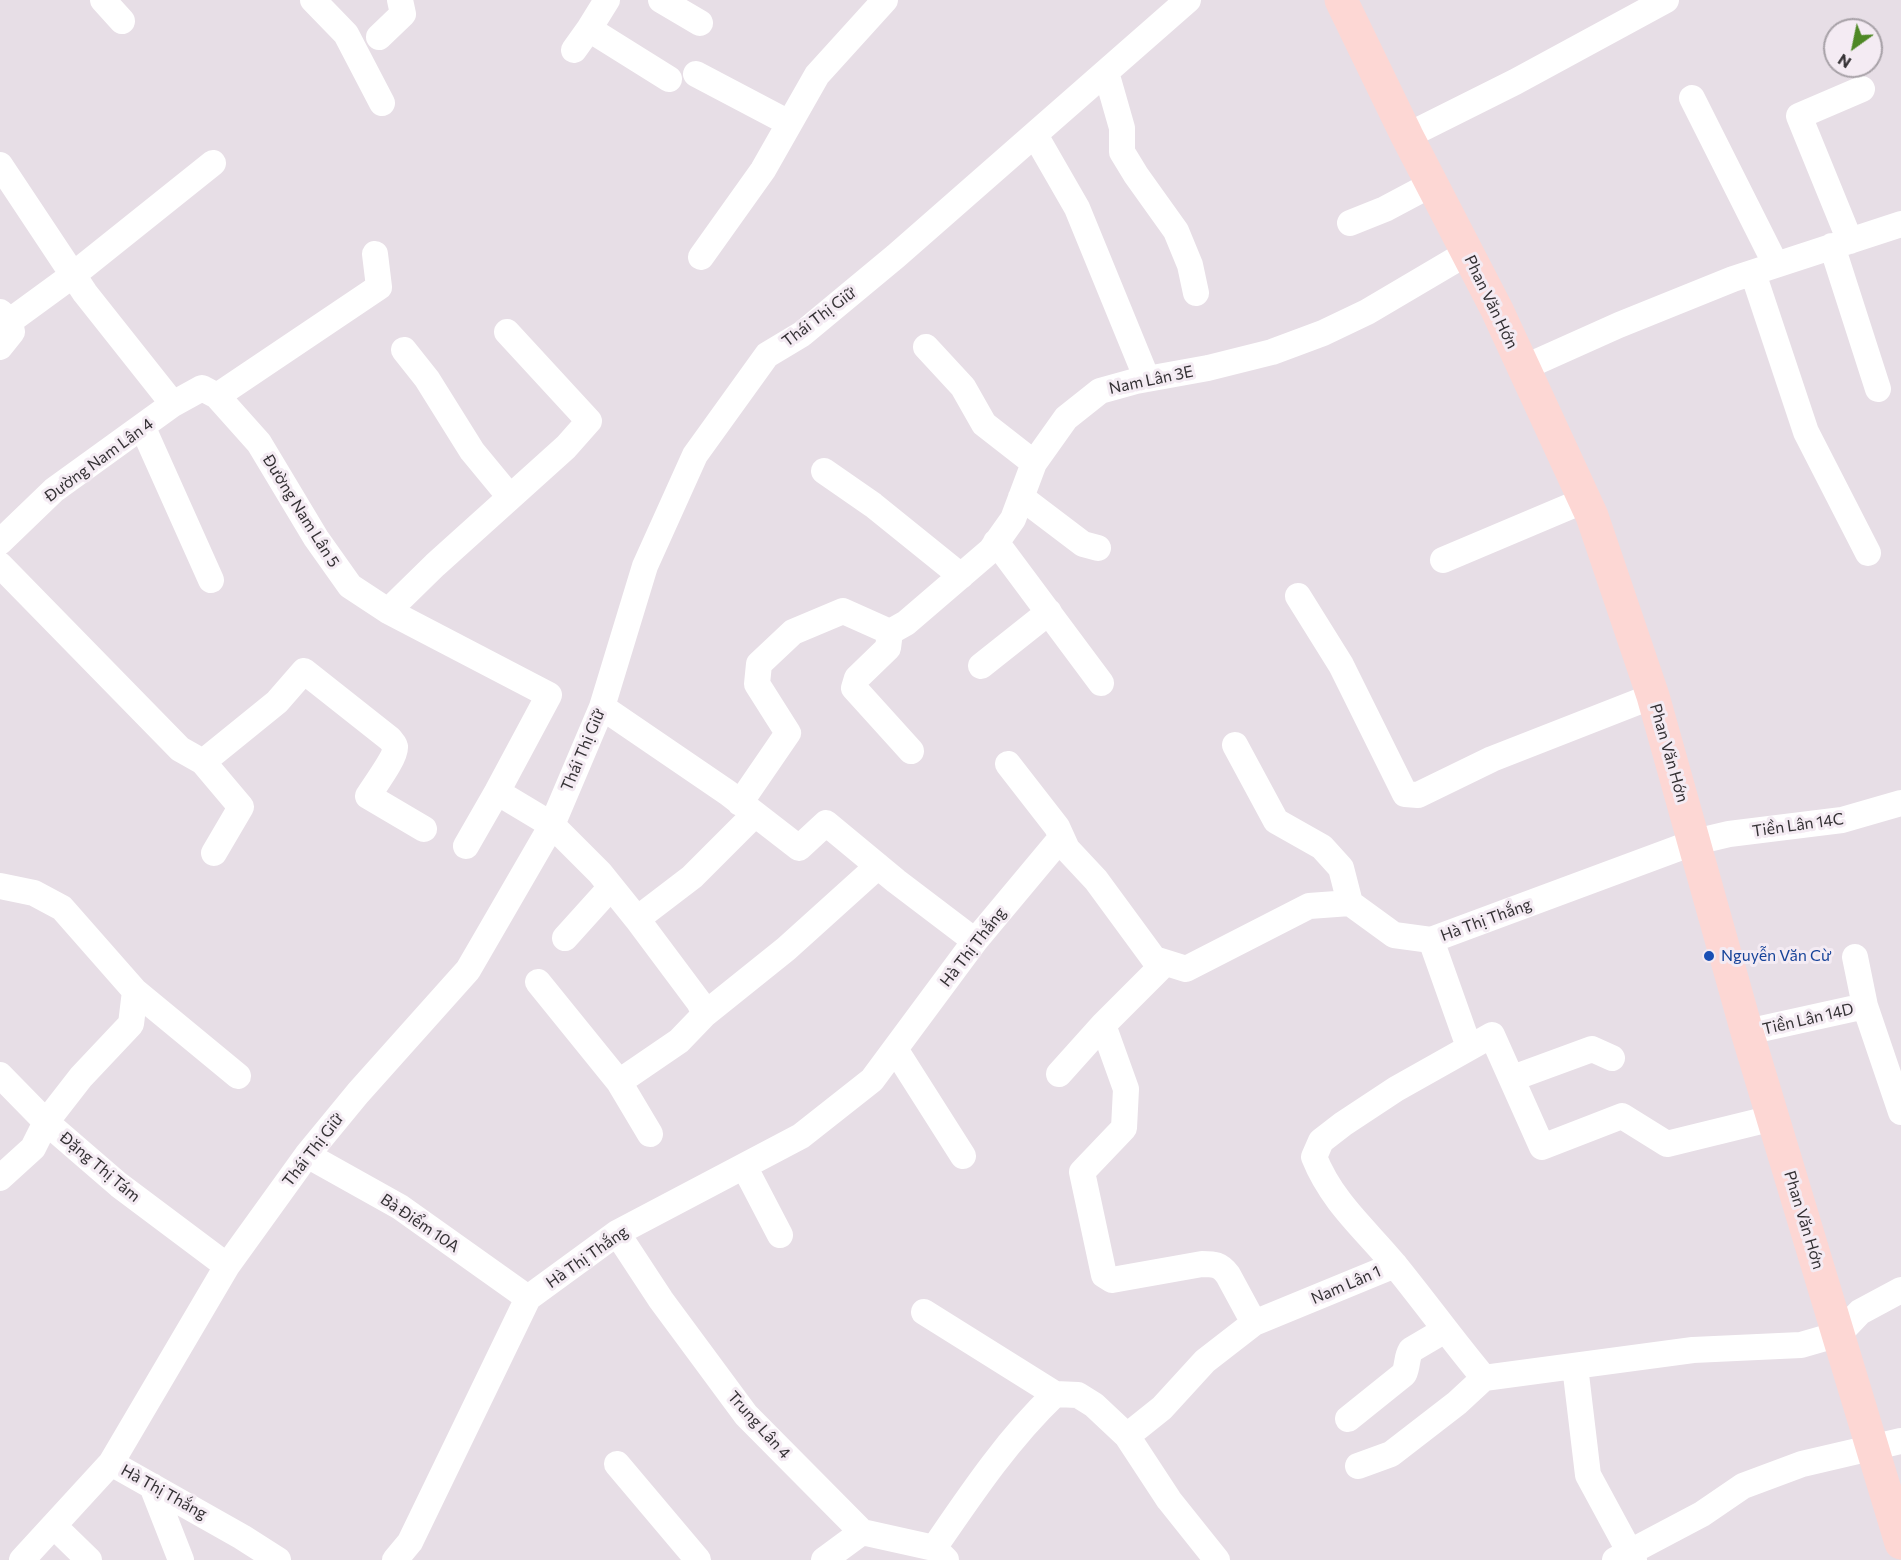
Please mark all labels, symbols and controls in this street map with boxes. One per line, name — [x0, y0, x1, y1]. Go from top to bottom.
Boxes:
north arrow — [1823, 18, 1883, 78]
text: N — [1834, 51, 1854, 73]
street label: Phan Văn Hớn — [1460, 252, 1522, 352]
street label: Thái Thị Giữ — [778, 283, 860, 351]
street label: Nam Lân 3E — [1107, 362, 1195, 398]
street label: Đường Nam Lân 4 — [41, 414, 157, 506]
street label: Đường Nam Lân 5 — [259, 451, 343, 571]
street label: Phan Văn Hớn — [1646, 701, 1692, 805]
street label: Thái Thị Giữ — [557, 706, 609, 794]
street label: Tiền Lân 14C — [1751, 809, 1845, 841]
street label: Hà Thị Thắng — [1438, 895, 1534, 945]
street label: Hà Thị Thắng — [936, 903, 1010, 991]
place label: Nguyễn Văn Cừ — [1721, 946, 1831, 966]
marker: Nguyễn Văn Cừ — [1702, 949, 1716, 963]
street label: Tiền Lân 14D — [1761, 999, 1855, 1039]
street label: Thái Thị Giữ — [278, 1110, 348, 1190]
street label: Đặng Thị Tám — [56, 1128, 144, 1206]
street label: Phan Văn Hớn — [1780, 1169, 1828, 1271]
street label: Bà Điểm 10A — [377, 1190, 463, 1256]
street label: Hà Thị Thắng — [542, 1222, 632, 1292]
street label: Nam Lân 1 — [1308, 1262, 1384, 1308]
street label: Trung Lân 4 — [724, 1387, 794, 1463]
street label: Hà Thị Thắng — [118, 1460, 210, 1524]

